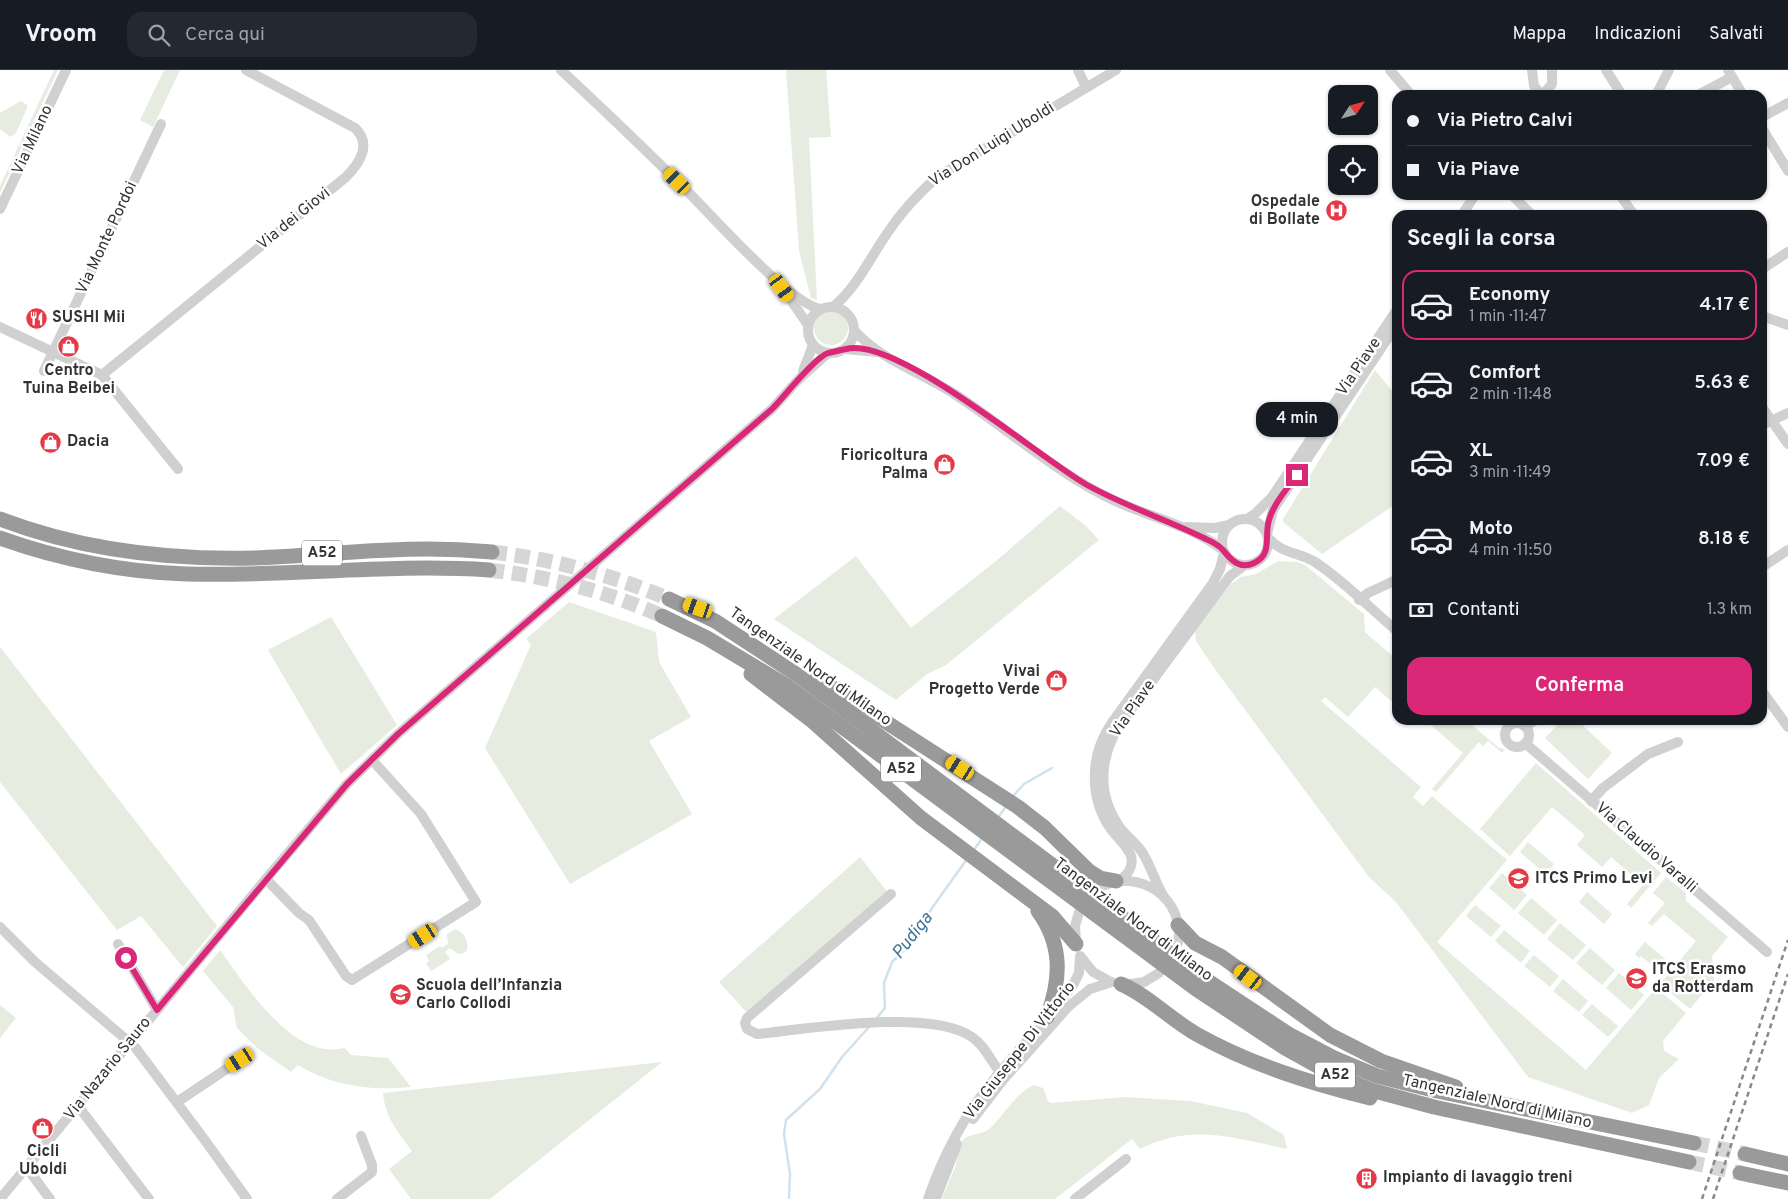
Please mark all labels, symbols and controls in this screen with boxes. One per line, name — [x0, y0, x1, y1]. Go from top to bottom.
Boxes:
search box — [127, 12, 477, 57]
text: Vroom — [25, 20, 97, 50]
icon: search — [145, 21, 173, 49]
text: Cerca qui — [185, 23, 265, 47]
text: Mappa — [1513, 23, 1566, 46]
text: Indicazioni — [1594, 23, 1681, 46]
text: Salvati — [1709, 23, 1763, 46]
north arrow — [1328, 85, 1378, 135]
map controls — [1328, 85, 1378, 195]
street label: Via Don Luigi Uboldi — [925, 98, 1059, 192]
street label: Via Milano — [8, 102, 58, 178]
text: Via Pietro Calvi — [1437, 109, 1573, 133]
button: locate — [1328, 145, 1378, 195]
text: Via Piave — [1437, 158, 1520, 182]
car — [661, 165, 692, 197]
street label: Via Monte Pordoi — [72, 178, 142, 298]
street label: Via dei Giovi — [253, 183, 335, 255]
place label: Ospedale di Bollate — [1249, 192, 1320, 230]
hospital icon: Ospedale di Bollate — [1324, 199, 1348, 223]
text: Scegli la corsa — [1407, 226, 1556, 253]
car — [767, 271, 796, 305]
icon: car — [1409, 283, 1454, 328]
text: Economy — [1469, 283, 1550, 307]
text: 4.17 € — [1700, 293, 1750, 317]
restaurant icon: SUSHI Mii — [24, 306, 48, 330]
text: 1 min · 11:47 — [1469, 307, 1547, 327]
place label: SUSHI Mii — [52, 308, 125, 328]
street label: Via Piave — [1332, 334, 1386, 400]
shop icon: Centro Tuina Beibei — [57, 335, 81, 359]
place label: Centro Tuina Beibei — [23, 361, 115, 399]
icon: car — [1409, 361, 1454, 406]
text: Comfort — [1469, 361, 1541, 385]
text: 5.63 € — [1694, 371, 1750, 395]
text: 2 min · 11:48 — [1469, 385, 1552, 405]
callout: 4 min — [1256, 402, 1338, 438]
text: 4 min — [1276, 409, 1318, 429]
shop icon: Dacia — [39, 430, 63, 454]
place label: Dacia — [67, 432, 109, 452]
icon: car — [1409, 439, 1454, 484]
text: XL — [1469, 439, 1492, 463]
place label: Fioricoltura Palma — [841, 446, 928, 484]
text: 7.09 € — [1697, 449, 1750, 473]
shop icon: Fioricoltura Palma — [932, 453, 956, 477]
text: 3 min · 11:49 — [1469, 463, 1551, 483]
route end — [1286, 464, 1308, 486]
icon: car — [1409, 517, 1454, 562]
text: Moto — [1469, 517, 1513, 541]
text: 8.18 € — [1698, 527, 1750, 551]
road number: A52 — [302, 540, 342, 566]
text: 4 min · 11:50 — [1469, 541, 1553, 561]
car — [681, 596, 714, 620]
icon: cash — [1407, 596, 1435, 624]
text: Contanti — [1447, 598, 1520, 622]
text: 1.3 km — [1707, 600, 1752, 620]
street label: Tangenziale Nord di Milano — [725, 603, 895, 731]
button: Conferma — [1407, 657, 1752, 715]
place label: Vivai Progetto Verde — [929, 662, 1040, 700]
shop icon: Vivai Progetto Verde — [1044, 669, 1068, 693]
street label: Via Piave — [1106, 676, 1160, 742]
car — [943, 754, 976, 782]
road number: A52 — [881, 756, 921, 782]
street label: Via Claudio Varalli — [1591, 798, 1701, 898]
street label: Tangenziale Nord di Milano — [1050, 854, 1216, 986]
school or university icon: ITCS Primo Levi — [1507, 867, 1531, 891]
place label: ITCS Primo Levi — [1535, 869, 1652, 889]
water label: Pudiga — [887, 907, 939, 964]
car — [406, 922, 439, 950]
route start — [115, 947, 137, 969]
place label: ITCS Erasmo da Rotterdam — [1652, 960, 1754, 998]
car — [1231, 962, 1264, 992]
school or university icon: ITCS Erasmo da Rotterdam — [1624, 967, 1648, 991]
place label: Scuola dell’Infanzia Carlo Collodi — [416, 976, 562, 1014]
street label: Via Giuseppe Di Vittorio — [960, 978, 1080, 1124]
school or university icon: Scuola dell’Infanzia Carlo Collodi — [388, 983, 412, 1007]
street label: Via Nazario Sauro — [60, 1013, 156, 1125]
car — [223, 1046, 256, 1074]
road number: A52 — [1315, 1062, 1355, 1088]
street label: Tangenziale Nord di Milano — [1400, 1070, 1594, 1134]
shop icon: Cicli Uboldi — [31, 1116, 55, 1140]
place label: Cicli Uboldi — [19, 1142, 67, 1180]
building icon: Impianto di lavaggio treni — [1355, 1166, 1379, 1190]
place label: Impianto di lavaggio treni — [1383, 1168, 1573, 1188]

